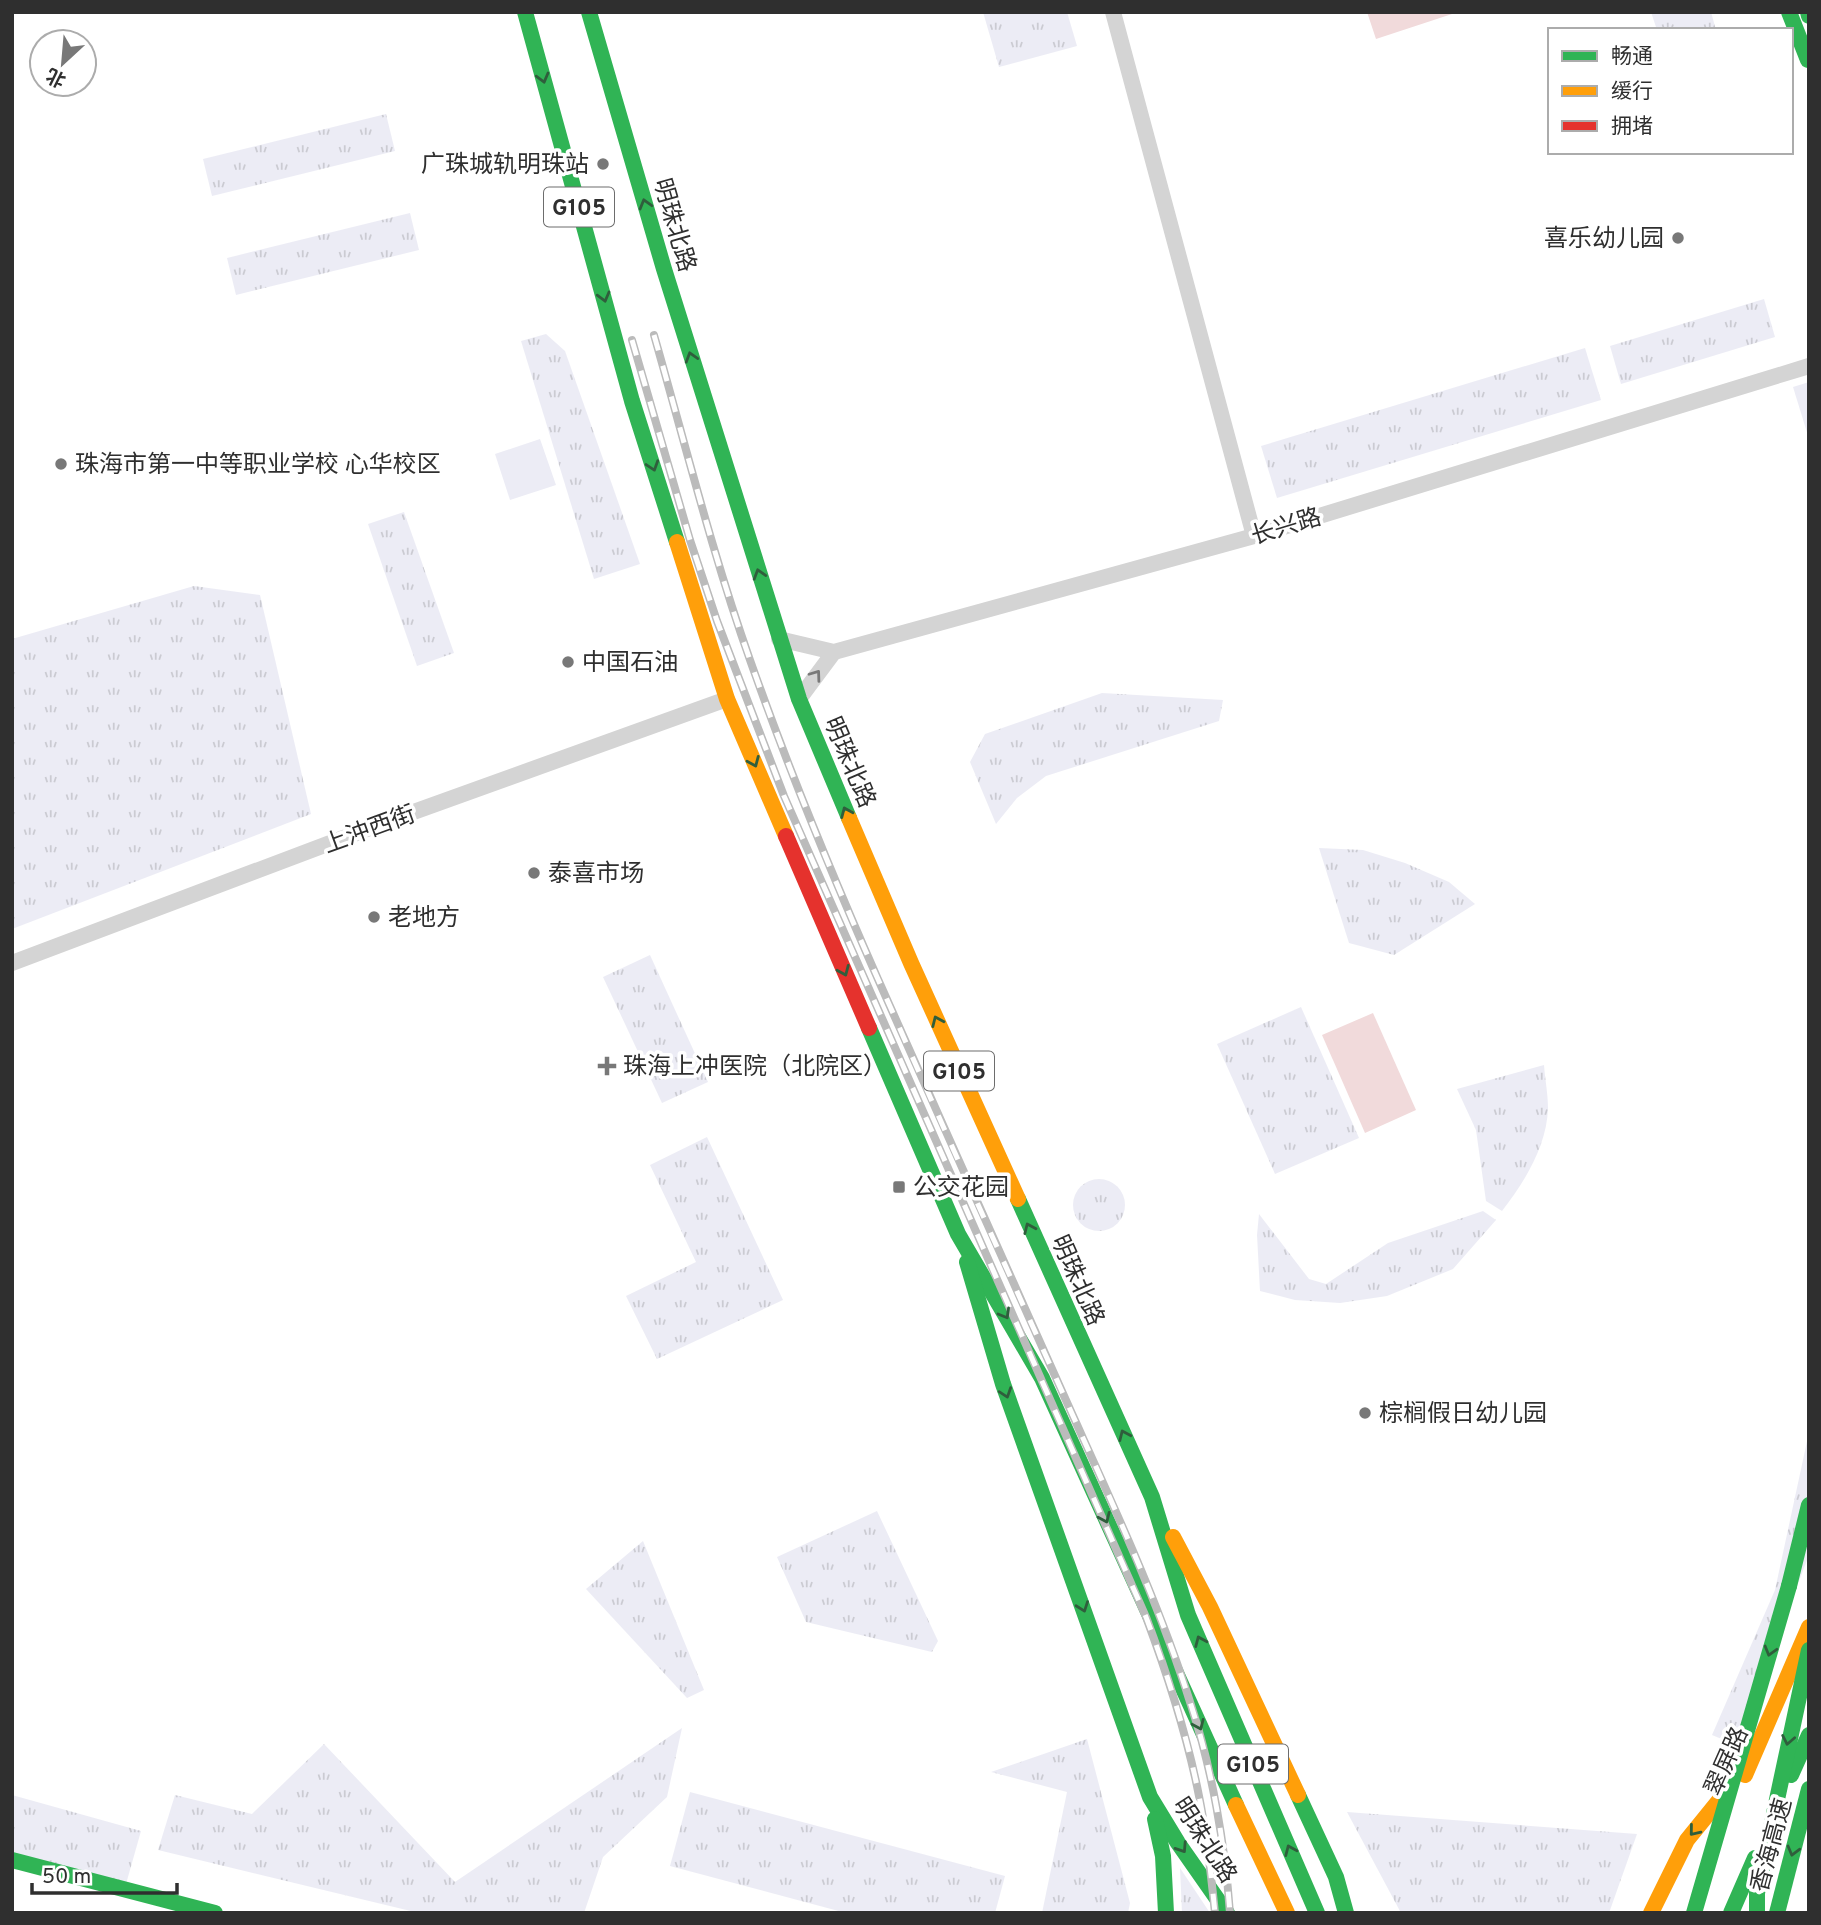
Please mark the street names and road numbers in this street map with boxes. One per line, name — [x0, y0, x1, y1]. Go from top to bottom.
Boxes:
street label: 明珠北路 — [645, 175, 701, 276]
road number: G105 — [544, 188, 614, 227]
street label: 长兴路 — [1248, 503, 1325, 553]
street label: 明珠北路 — [816, 713, 881, 813]
street label: 上沖西街 — [319, 800, 420, 861]
road number: G105 — [924, 1052, 994, 1090]
street label: 明珠北路 — [1043, 1231, 1109, 1331]
street label: 翠屏路 — [1699, 1723, 1756, 1801]
road number: G105 — [1218, 1744, 1288, 1784]
street label: 明珠北路 — [1165, 1793, 1242, 1890]
street label: 香海高速 — [1746, 1795, 1800, 1896]

